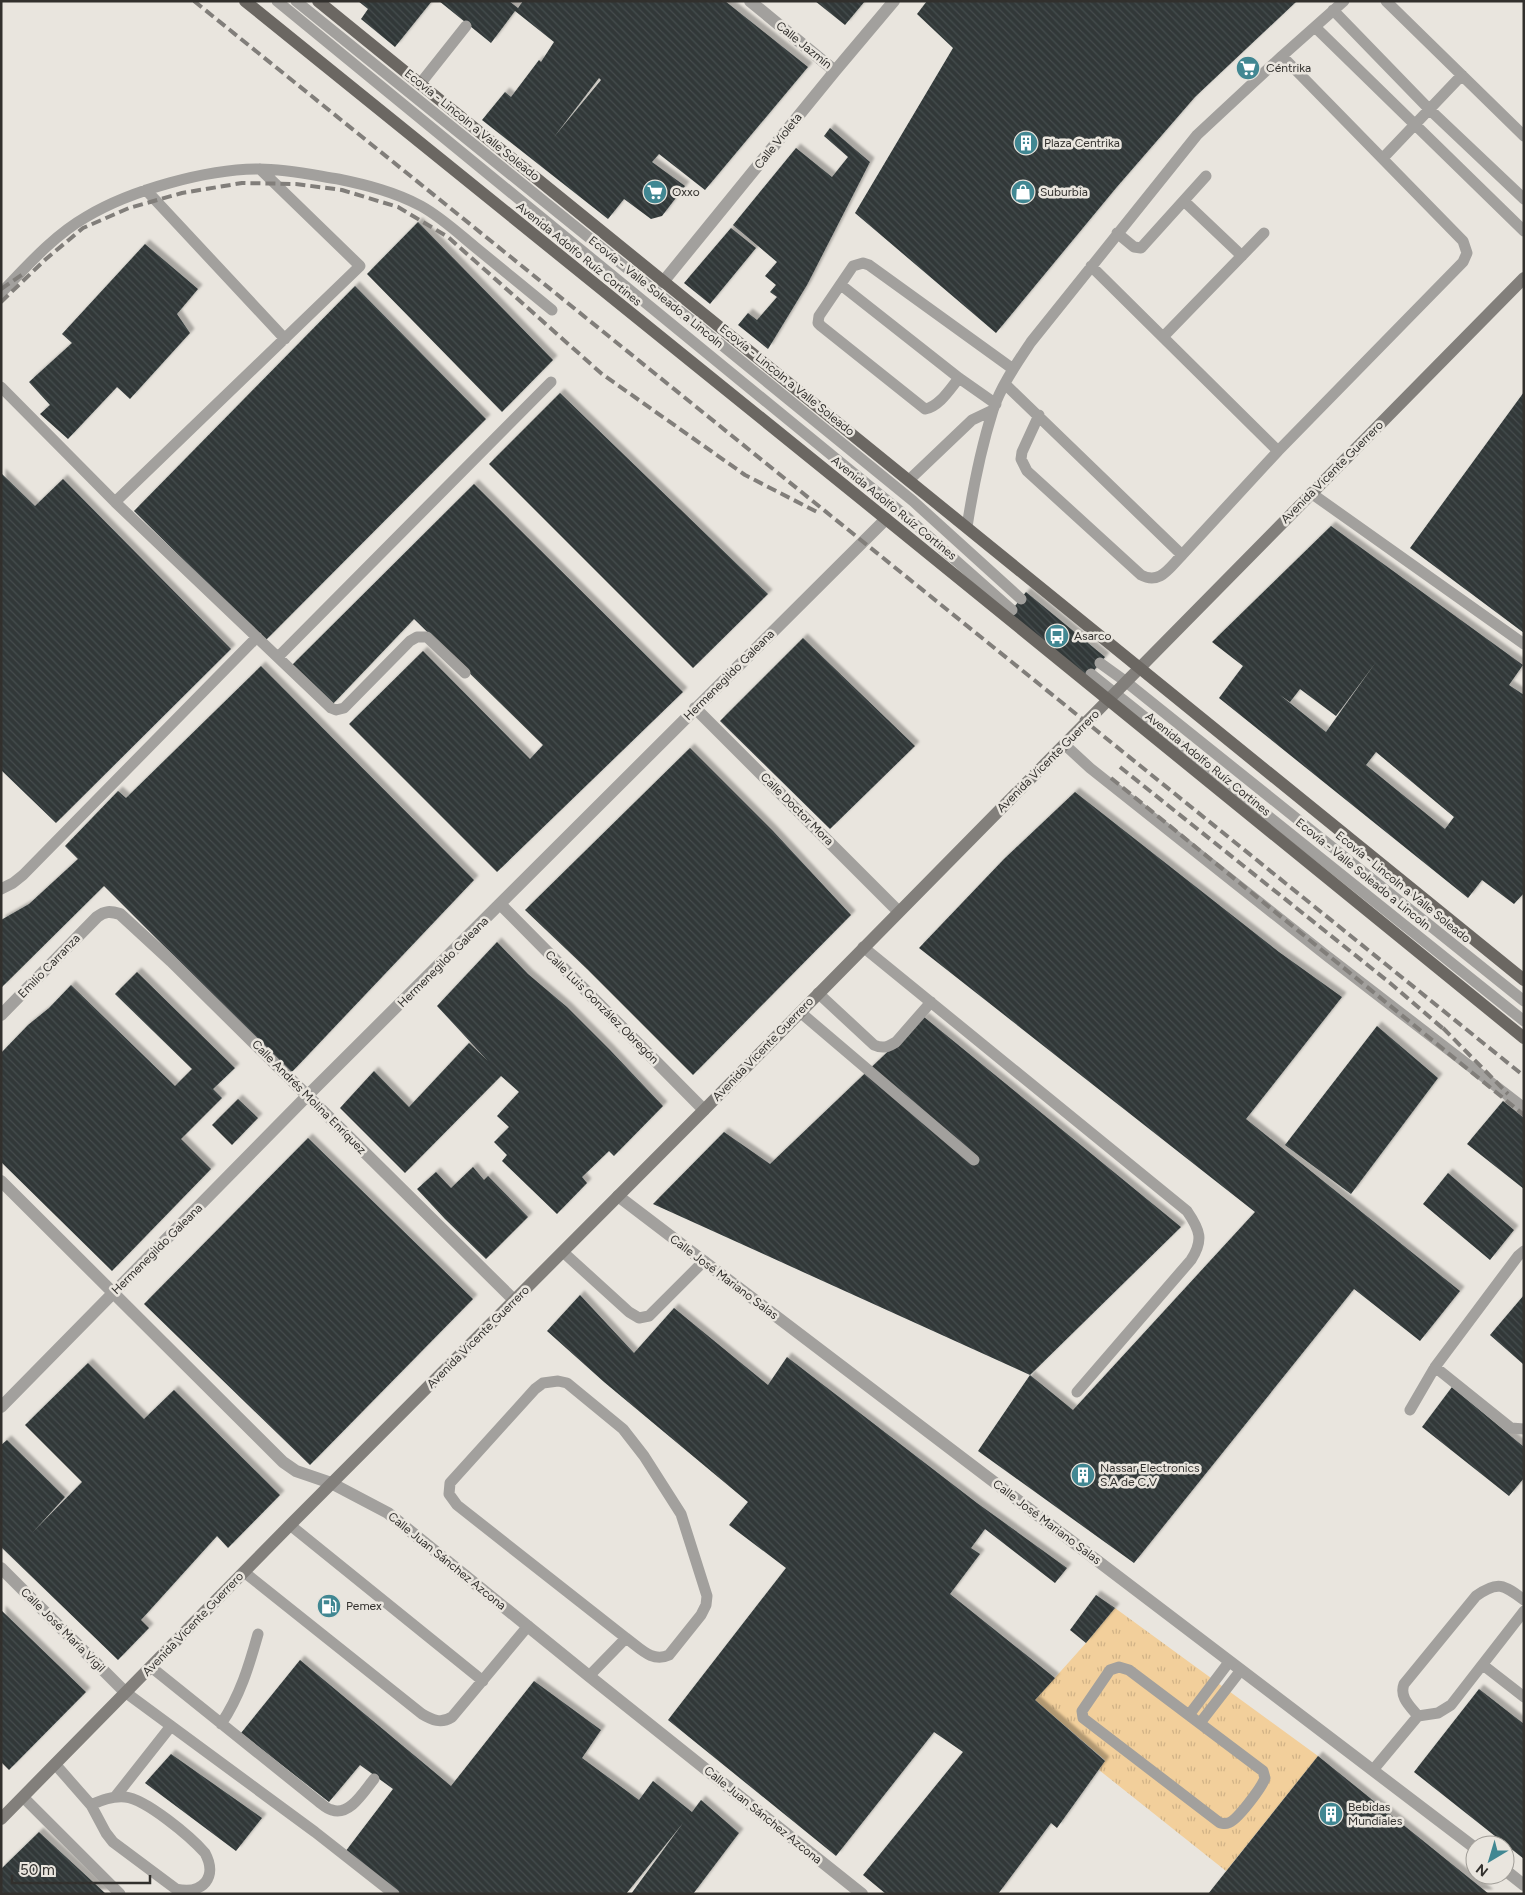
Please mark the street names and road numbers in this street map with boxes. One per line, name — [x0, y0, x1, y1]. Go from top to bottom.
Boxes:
street label: Calle Jazmín — [773, 18, 835, 72]
street label: Ecovía - Lincoln a Valle Soleado — [402, 66, 542, 184]
street label: Calle Violeta — [751, 110, 805, 172]
street label: Avenida Adolfo Ruíz Cortines — [514, 199, 645, 309]
street label: Ecovía - Valle Soleado a Lincoln — [586, 233, 726, 351]
street label: Ecovía - Lincoln a Valle Soleado — [717, 321, 857, 439]
street label: Avenida Vicente Guerrero — [1278, 418, 1386, 526]
street label: Avenida Adolfo Ruíz Cortines — [829, 453, 960, 563]
street label: Hermenegildo Galeana — [681, 627, 777, 723]
street label: Avenida Vicente Guerrero — [994, 707, 1102, 815]
street label: Avenida Adolfo Ruíz Cortines — [1143, 709, 1274, 819]
street label: Calle Doctor Mora — [758, 770, 836, 848]
street label: Ecovía - Valle Soleado a Lincoln — [1293, 815, 1433, 933]
street label: Ecovía - Lincoln a Valle Soleado — [1333, 828, 1473, 946]
street label: Hermenegildo Galeana — [395, 914, 491, 1010]
street label: Emilio Carranza — [15, 931, 83, 1001]
street label: Calle Luis González Obregón — [542, 947, 662, 1067]
street label: Avenida Vicente Guerrero — [710, 994, 816, 1104]
street label: Calle Andrés Molina Enríquez — [249, 1037, 369, 1157]
street label: Hermenegildo Galeana — [109, 1201, 205, 1297]
street label: Calle José Mariano Salas — [667, 1232, 781, 1322]
street label: Avenida Vicente Guerrero — [424, 1283, 532, 1391]
street label: Calle José Mariano Salas — [990, 1477, 1104, 1567]
street label: Calle Juan Sánchez Azcona — [385, 1509, 509, 1613]
street label: Avenida Vicente Guerrero — [140, 1569, 246, 1679]
street label: Calle José María Vigil — [18, 1585, 108, 1675]
street label: Calle Juan Sánchez Azcona — [701, 1763, 825, 1867]

